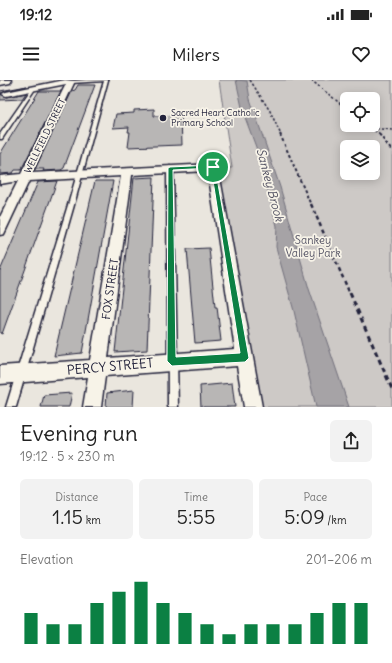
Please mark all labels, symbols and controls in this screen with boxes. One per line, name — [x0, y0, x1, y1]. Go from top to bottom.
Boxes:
text: 19:12 — [20, 5, 52, 24]
icon: menu — [20, 43, 42, 65]
text: Milers — [172, 43, 220, 66]
icon: heart — [350, 43, 372, 65]
map controls — [340, 92, 380, 180]
button: locate — [340, 92, 380, 132]
street label: WELLFIELD STREET — [22, 96, 68, 175]
place label: Sacred Heart Catholic Primary School — [171, 107, 260, 128]
marker: Sacred Heart Catholic Primary School — [158, 113, 168, 123]
button: layers — [340, 140, 380, 180]
water label: Sankey Brook — [254, 147, 288, 224]
pin — [196, 150, 230, 184]
icon: arrive — [202, 156, 224, 178]
park label: Sankey Valley Park — [285, 233, 341, 260]
street label: FOX STREET — [99, 257, 121, 320]
street label: PERCY STREET — [66, 354, 154, 379]
text: Evening run — [20, 419, 138, 447]
button: share — [330, 420, 372, 462]
text: 19:12 · 5 × 230 m — [20, 448, 115, 465]
text: Distance — [55, 490, 98, 504]
text: Time — [184, 490, 208, 504]
text: Pace — [303, 490, 327, 504]
text: 1.15 — [52, 504, 83, 529]
text: 5:55 — [176, 504, 216, 529]
text: 5:09 — [284, 504, 325, 529]
text: km — [83, 513, 101, 527]
text: /km — [325, 513, 347, 527]
text: Elevation — [20, 551, 73, 568]
text: 201–206 m — [306, 551, 372, 568]

